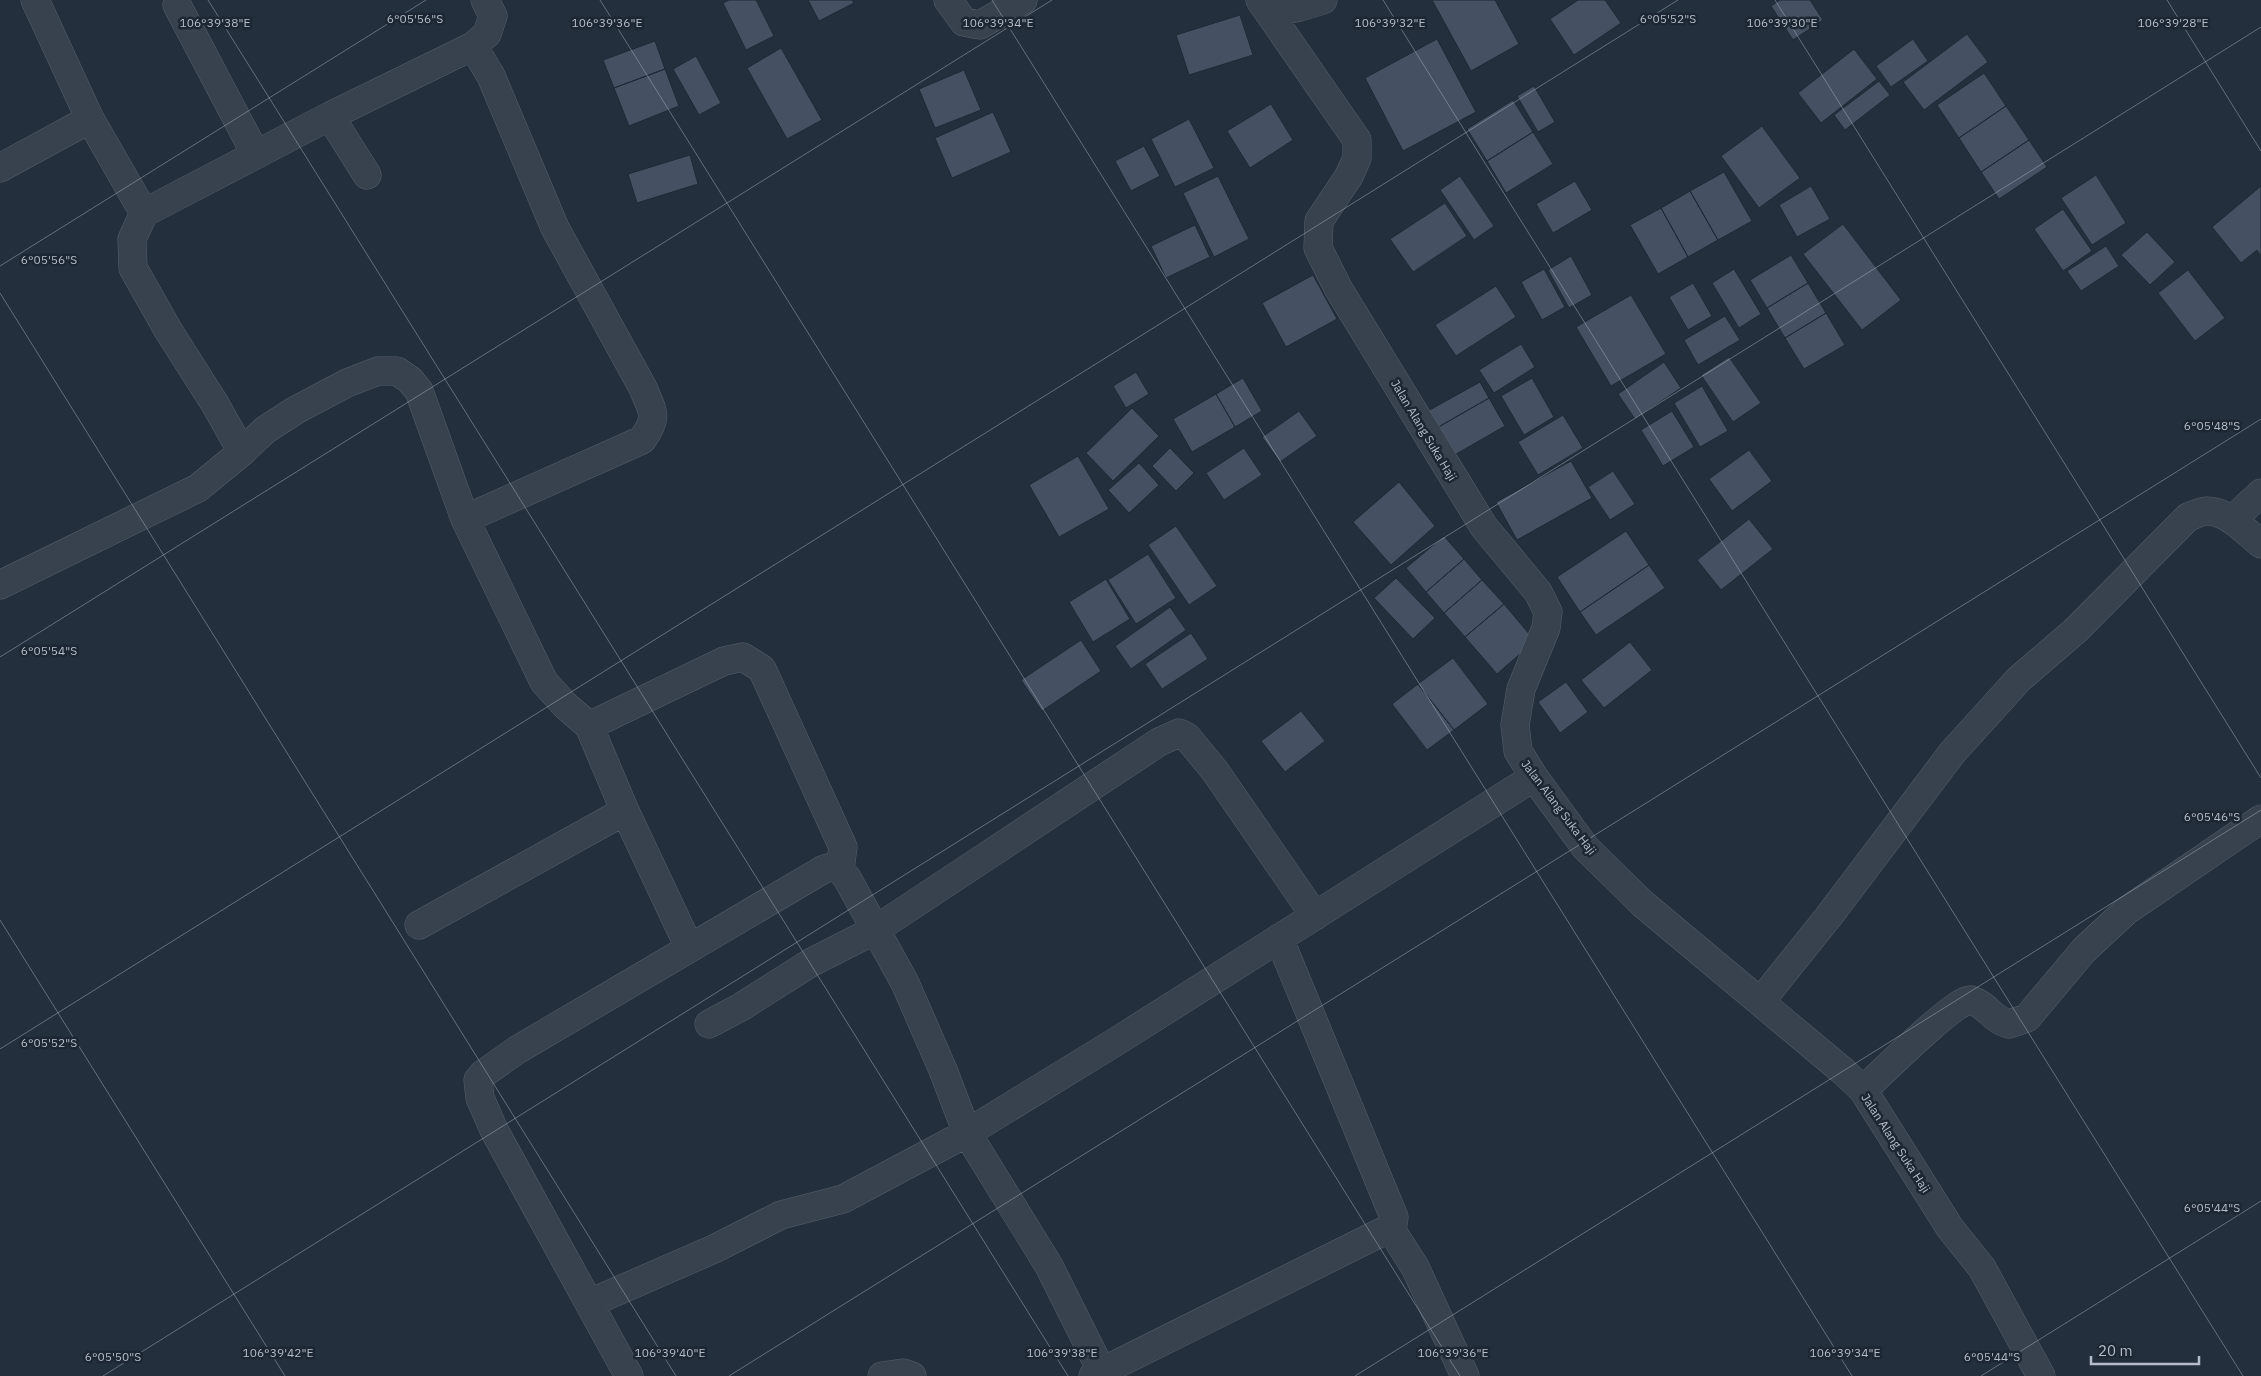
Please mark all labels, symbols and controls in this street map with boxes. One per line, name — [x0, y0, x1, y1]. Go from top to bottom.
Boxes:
text: 6°05'56"S — [387, 11, 443, 26]
text: 6°05'52"S — [1640, 11, 1696, 26]
text: 106°39'38"E — [180, 15, 250, 30]
text: 106°39'36"E — [572, 15, 642, 30]
text: 106°39'34"E — [963, 15, 1033, 30]
text: 106°39'32"E — [1355, 15, 1425, 30]
text: 106°39'30"E — [1747, 15, 1817, 30]
text: 106°39'28"E — [2138, 15, 2208, 30]
text: 6°05'56"S — [21, 252, 77, 267]
street label: Jalan Alang Suka Haji — [1388, 377, 1460, 483]
text: 6°05'48"S — [2184, 418, 2240, 433]
text: 6°05'54"S — [21, 643, 77, 658]
street label: Jalan Alang Suka Haji — [1518, 756, 1600, 858]
text: 6°05'46"S — [2184, 809, 2240, 824]
text: 6°05'52"S — [21, 1035, 77, 1050]
street label: Jalan Alang Suka Haji — [1858, 1091, 1934, 1195]
text: 6°05'44"S — [2184, 1200, 2240, 1215]
scale bar — [2091, 1334, 2198, 1366]
text: 20 m — [2098, 1341, 2133, 1360]
text: 106°39'42"E — [243, 1345, 313, 1360]
text: 106°39'40"E — [635, 1345, 705, 1360]
text: 106°39'38"E — [1027, 1345, 1097, 1360]
text: 106°39'36"E — [1418, 1345, 1488, 1360]
text: 106°39'34"E — [1810, 1345, 1880, 1360]
text: 6°05'50"S — [85, 1349, 141, 1364]
text: 6°05'44"S — [1964, 1349, 2020, 1364]

